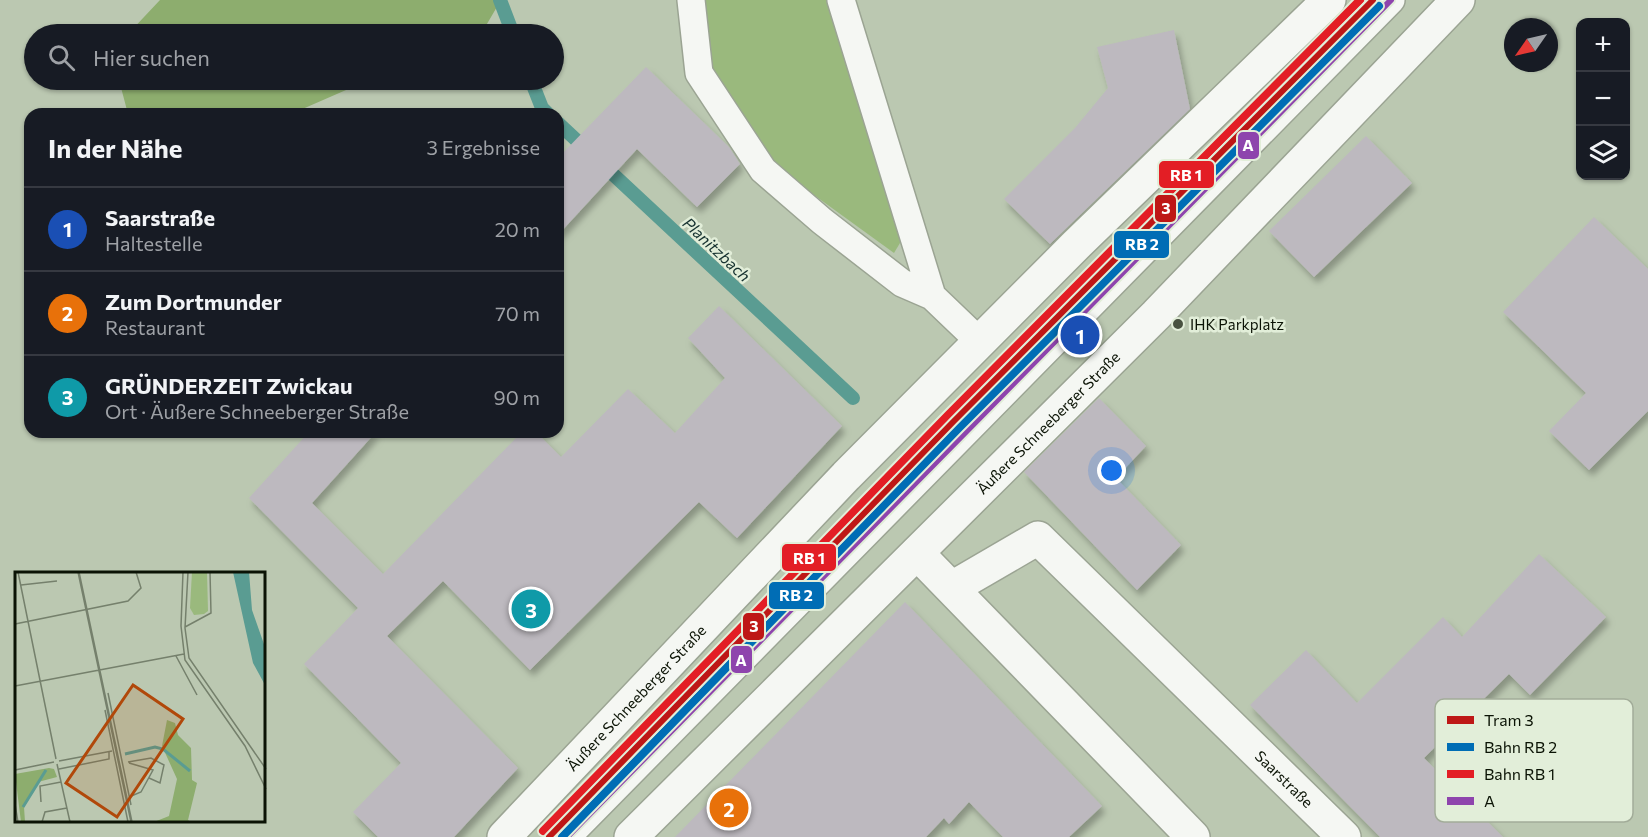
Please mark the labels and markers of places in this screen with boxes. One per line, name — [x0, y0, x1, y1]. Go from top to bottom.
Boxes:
pin: 1 — [1060, 312, 1100, 358]
place label: IHK Parkplatz — [1190, 315, 1284, 333]
marker: IHK Parkplatz — [1171, 317, 1185, 331]
pin: 3 — [512, 586, 550, 632]
pin: 2 — [710, 786, 748, 830]

